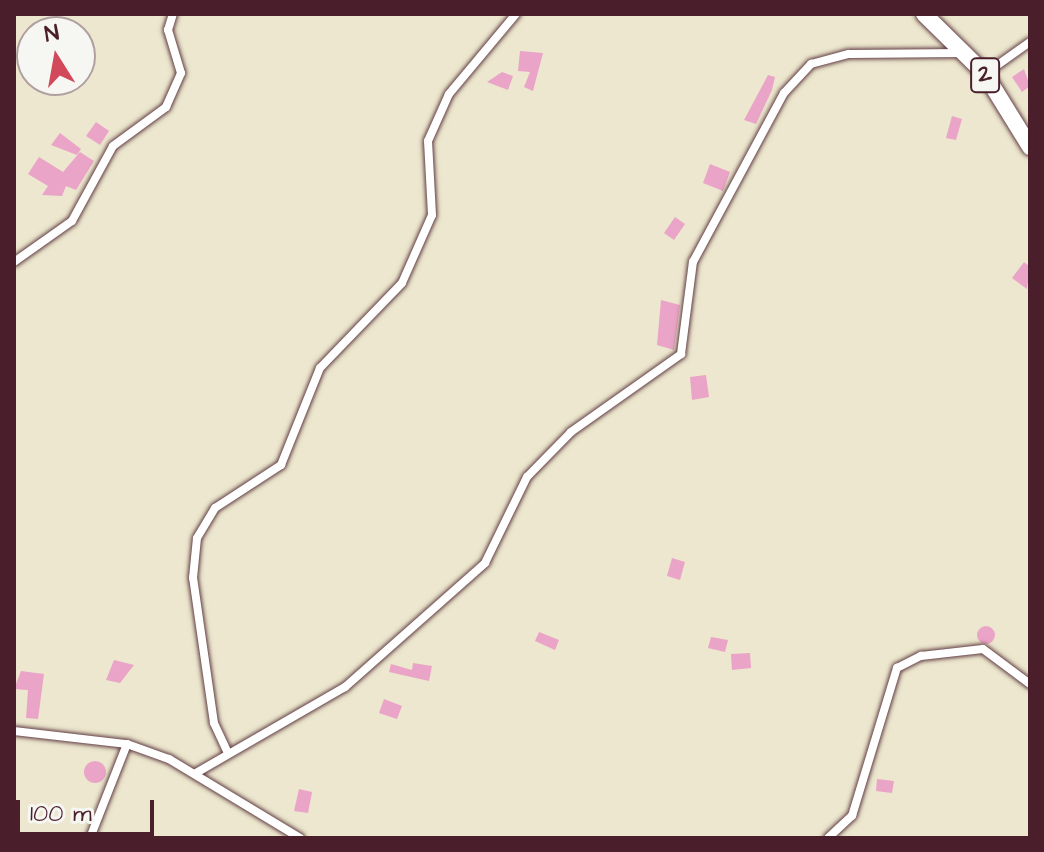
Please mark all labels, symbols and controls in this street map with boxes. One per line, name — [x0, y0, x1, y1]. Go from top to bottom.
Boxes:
north arrow — [16, 16, 96, 96]
text: N — [42, 17, 61, 50]
road number: 2 — [969, 55, 1001, 95]
scale bar — [20, 784, 158, 834]
text: 100 m — [30, 797, 92, 831]

